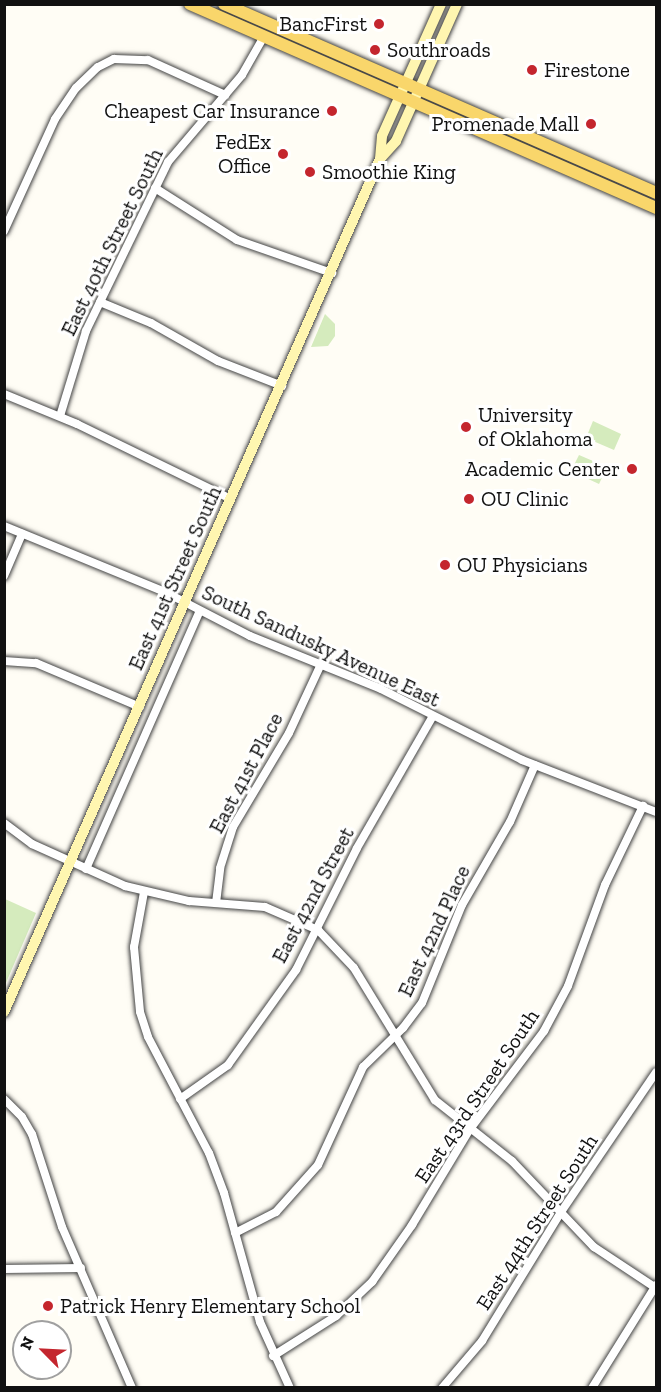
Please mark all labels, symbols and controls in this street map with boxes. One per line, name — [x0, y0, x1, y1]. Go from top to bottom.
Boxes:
place label: BancFirst — [279, 11, 367, 37]
marker: BancFirst — [372, 17, 386, 31]
place label: Southroads — [387, 37, 491, 63]
marker: Southroads — [368, 43, 382, 57]
place label: Firestone — [544, 57, 630, 83]
marker: Firestone — [525, 63, 539, 77]
place label: Cheapest Car Insurance — [104, 98, 320, 124]
marker: Cheapest Car Insurance — [325, 104, 339, 118]
place label: Promenade Mall — [431, 111, 579, 137]
marker: Promenade Mall — [584, 117, 598, 131]
place label: FedEx Office — [215, 129, 271, 179]
street label: East 40th Street South — [56, 144, 168, 340]
marker: FedEx Office — [276, 147, 290, 161]
place label: Smoothie King — [322, 159, 456, 185]
marker: Smoothie King — [303, 165, 317, 179]
place label: University of Oklahoma — [478, 402, 593, 452]
marker: University of Oklahoma — [459, 420, 473, 434]
place label: Academic Center — [465, 456, 620, 482]
marker: Academic Center — [625, 462, 639, 476]
street label: East 41st Street South — [123, 482, 227, 674]
place label: OU Clinic — [481, 486, 569, 512]
marker: OU Clinic — [462, 492, 476, 506]
place label: OU Physicians — [457, 552, 588, 578]
marker: OU Physicians — [438, 558, 452, 572]
street label: South Sandusky Avenue East — [197, 579, 445, 713]
street label: East 41st Place — [204, 708, 288, 838]
street label: East 42nd Street — [267, 823, 359, 967]
street label: East 42nd Place — [393, 861, 475, 1001]
street label: East 43rd Street South — [409, 1004, 545, 1188]
street label: East 44th Street South — [471, 1129, 603, 1315]
place label: Patrick Henry Elementary School — [60, 1293, 361, 1319]
marker: Patrick Henry Elementary School — [41, 1299, 55, 1313]
north arrow — [12, 1320, 72, 1380]
text: N — [16, 1334, 38, 1353]

